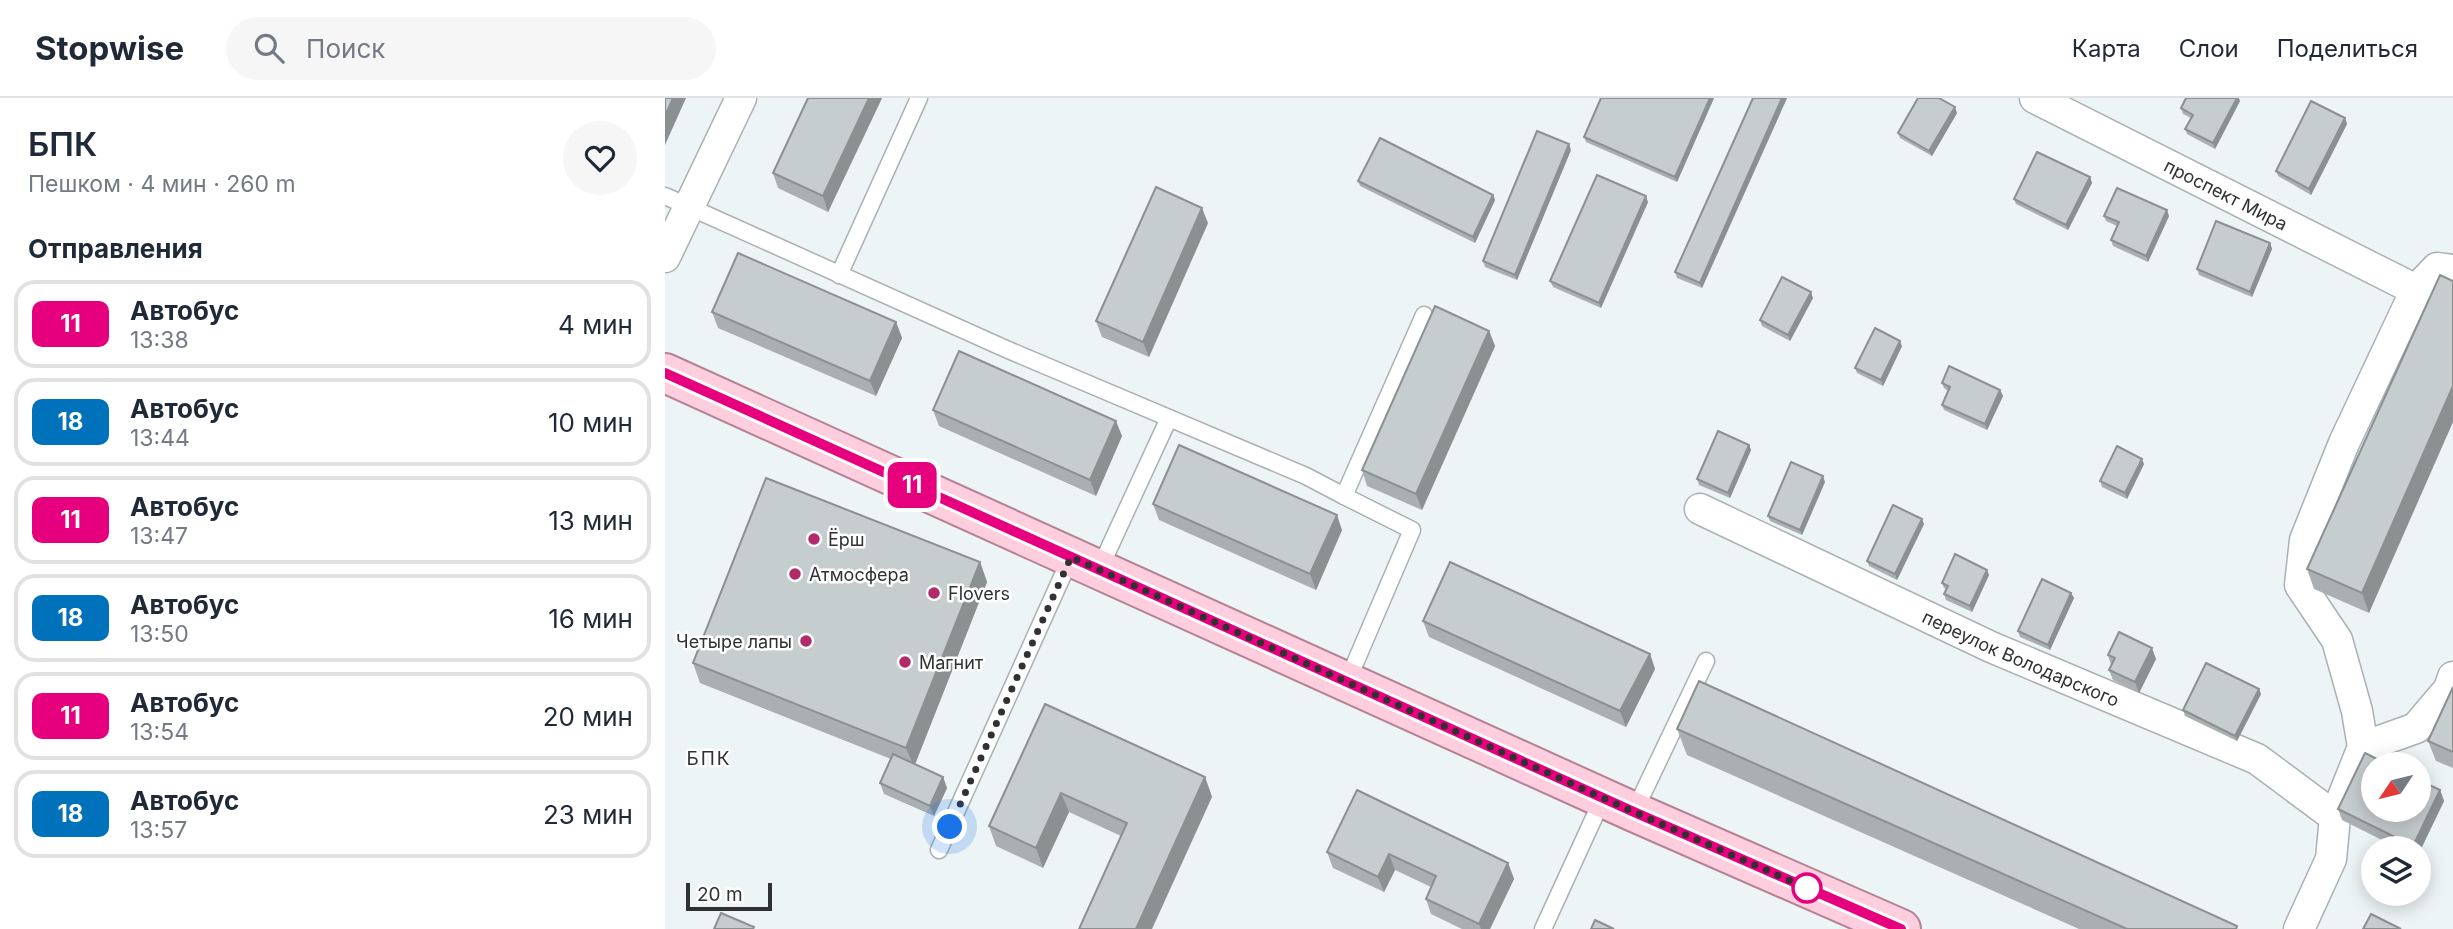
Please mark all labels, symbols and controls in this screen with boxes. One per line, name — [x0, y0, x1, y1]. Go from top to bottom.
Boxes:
search box — [226, 17, 716, 80]
text: Stopwise — [35, 28, 184, 68]
icon: search — [250, 29, 288, 67]
text: Поиск — [306, 33, 385, 64]
text: Карта — [2072, 34, 2141, 63]
text: Слои — [2179, 34, 2239, 63]
text: Поделиться — [2277, 34, 2418, 63]
button: heart — [563, 121, 637, 195]
text: БПК — [28, 124, 97, 164]
street label: проспект Мира — [2161, 154, 2291, 234]
text: Пешком · 4 мин · 260 m — [28, 170, 296, 198]
text: Отправления — [28, 233, 203, 264]
text: Автобус — [130, 295, 239, 326]
text: 11 — [60, 309, 81, 338]
text: 4 мин — [558, 309, 633, 340]
text: 13:38 — [130, 326, 189, 354]
text: Автобус — [130, 393, 239, 424]
text: 18 — [58, 407, 83, 436]
text: 10 мин — [548, 407, 633, 438]
text: 13:44 — [130, 424, 190, 452]
line badge: 11 — [881, 462, 943, 508]
text: 11 — [902, 470, 922, 499]
text: Автобус — [130, 491, 239, 522]
text: 11 — [60, 505, 81, 534]
text: 13 мин — [548, 505, 633, 536]
text: 13:47 — [130, 522, 188, 550]
place label: Ёрш — [828, 528, 865, 550]
marker: Ёрш — [806, 531, 822, 547]
place label: Атмосфера — [809, 564, 909, 585]
marker: Атмосфера — [787, 566, 803, 582]
place label: Flovers — [948, 583, 1010, 604]
marker: Flovers — [926, 585, 942, 601]
text: Автобус — [130, 589, 239, 620]
text: 18 — [58, 603, 83, 632]
text: 16 мин — [548, 603, 633, 634]
street label: переулок Володарского — [1919, 606, 2122, 710]
text: 13:50 — [130, 620, 189, 648]
place label: Четыре лапы — [676, 631, 792, 652]
marker: Четыре лапы — [798, 633, 814, 649]
place label: Магнит — [919, 652, 984, 673]
marker: Магнит — [897, 654, 913, 670]
text: Автобус — [130, 687, 239, 718]
text: 11 — [60, 701, 81, 730]
text: 20 мин — [543, 701, 633, 732]
text: 13:54 — [130, 718, 189, 746]
district label: БПК — [686, 747, 732, 770]
north arrow — [2361, 752, 2431, 822]
map controls — [2361, 752, 2431, 906]
text: Автобус — [130, 785, 239, 816]
text: 18 — [58, 799, 83, 828]
text: 23 мин — [543, 799, 633, 830]
your location — [932, 809, 967, 844]
text: 13:57 — [130, 816, 187, 844]
button: layers — [2361, 836, 2431, 906]
unlabelled marker — [1792, 873, 1822, 903]
scale bar — [686, 880, 772, 912]
text: 20 m — [697, 883, 743, 906]

